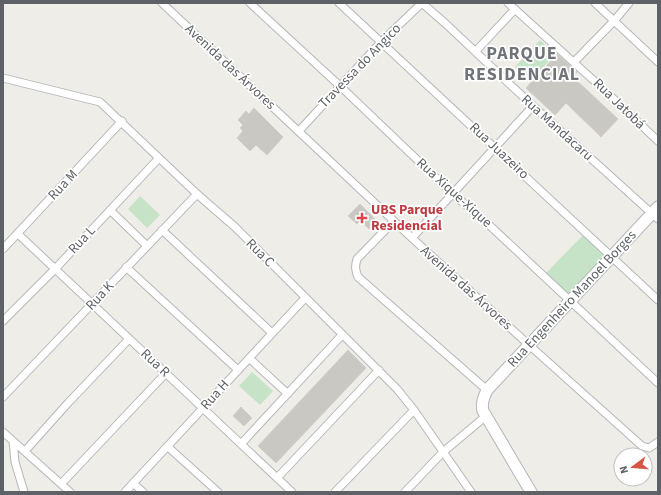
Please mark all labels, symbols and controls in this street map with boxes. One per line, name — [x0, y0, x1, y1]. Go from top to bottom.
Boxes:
street label: Travessa do Angico — [314, 19, 406, 113]
street label: Avenida das Árvores — [180, 20, 280, 114]
district label: PARQUE RESIDENCIAL — [464, 41, 580, 87]
street label: Rua Jatobá — [588, 74, 650, 134]
street label: Rua Mandacaru — [517, 90, 597, 166]
street label: Rua Juazeiro — [465, 118, 533, 184]
street label: Rua Xique-Xique — [412, 154, 496, 232]
street label: Rua M — [44, 165, 82, 205]
place label: UBS Parque Residencial — [371, 200, 443, 236]
marker: UBS Parque Residencial — [356, 212, 368, 224]
street label: Rua L — [64, 221, 100, 259]
street label: Rua Engenheiro Manoel Borges — [503, 226, 641, 372]
street label: Rua C — [241, 234, 279, 272]
street label: Avenida das Árvores — [416, 241, 516, 335]
street label: Rua K — [81, 276, 119, 315]
street label: Rua R — [136, 344, 174, 382]
street label: Rua H — [196, 375, 234, 415]
north arrow — [613, 447, 653, 487]
text: N — [616, 464, 632, 475]

